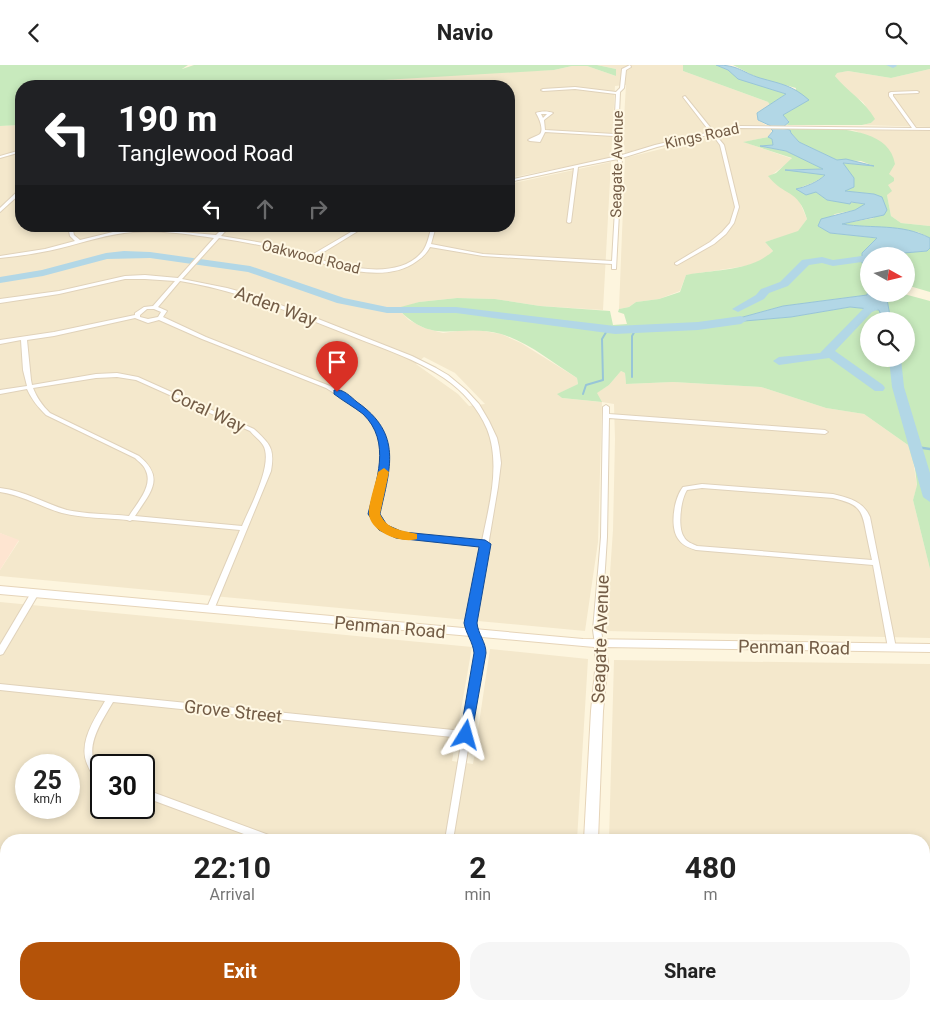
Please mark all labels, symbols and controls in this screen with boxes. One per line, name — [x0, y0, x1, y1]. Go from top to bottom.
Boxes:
icon: back — [20, 19, 48, 47]
icon: search — [882, 19, 910, 47]
text: Navio — [437, 20, 493, 45]
text: 190 m — [118, 99, 217, 140]
icon: left — [35, 100, 100, 165]
street label: Seagate Avenue — [607, 110, 627, 218]
street label: Kings Road — [663, 119, 741, 153]
text: Tanglewood Road — [118, 141, 293, 166]
icon: left — [198, 195, 226, 223]
icon: ahead — [251, 195, 279, 223]
icon: right — [304, 195, 332, 223]
street label: Oakwood Road — [260, 236, 362, 278]
north arrow — [860, 247, 915, 303]
map controls — [860, 247, 915, 367]
street label: Arden Way — [232, 281, 320, 331]
button: search — [860, 312, 915, 367]
pin — [316, 341, 358, 392]
icon: arrive — [323, 348, 351, 376]
street label: Coral Way — [167, 384, 249, 437]
street label: Seagate Avenue — [587, 574, 613, 704]
street label: Penman Road — [333, 612, 447, 642]
street label: Penman Road — [738, 636, 850, 658]
street label: Grove Street — [183, 695, 283, 727]
position arrow — [439, 708, 491, 760]
speed limit sign: 30 — [90, 754, 155, 819]
text: 25 — [33, 766, 62, 795]
text: km/h — [33, 792, 62, 806]
text: 22:10 — [194, 850, 271, 885]
text: 2 — [469, 850, 486, 885]
text: 480 — [685, 850, 736, 885]
text: Arrival — [210, 885, 255, 904]
text: min — [464, 885, 491, 904]
text: m — [704, 885, 718, 904]
button: Exit — [20, 942, 460, 1000]
button: Share — [470, 942, 910, 1000]

